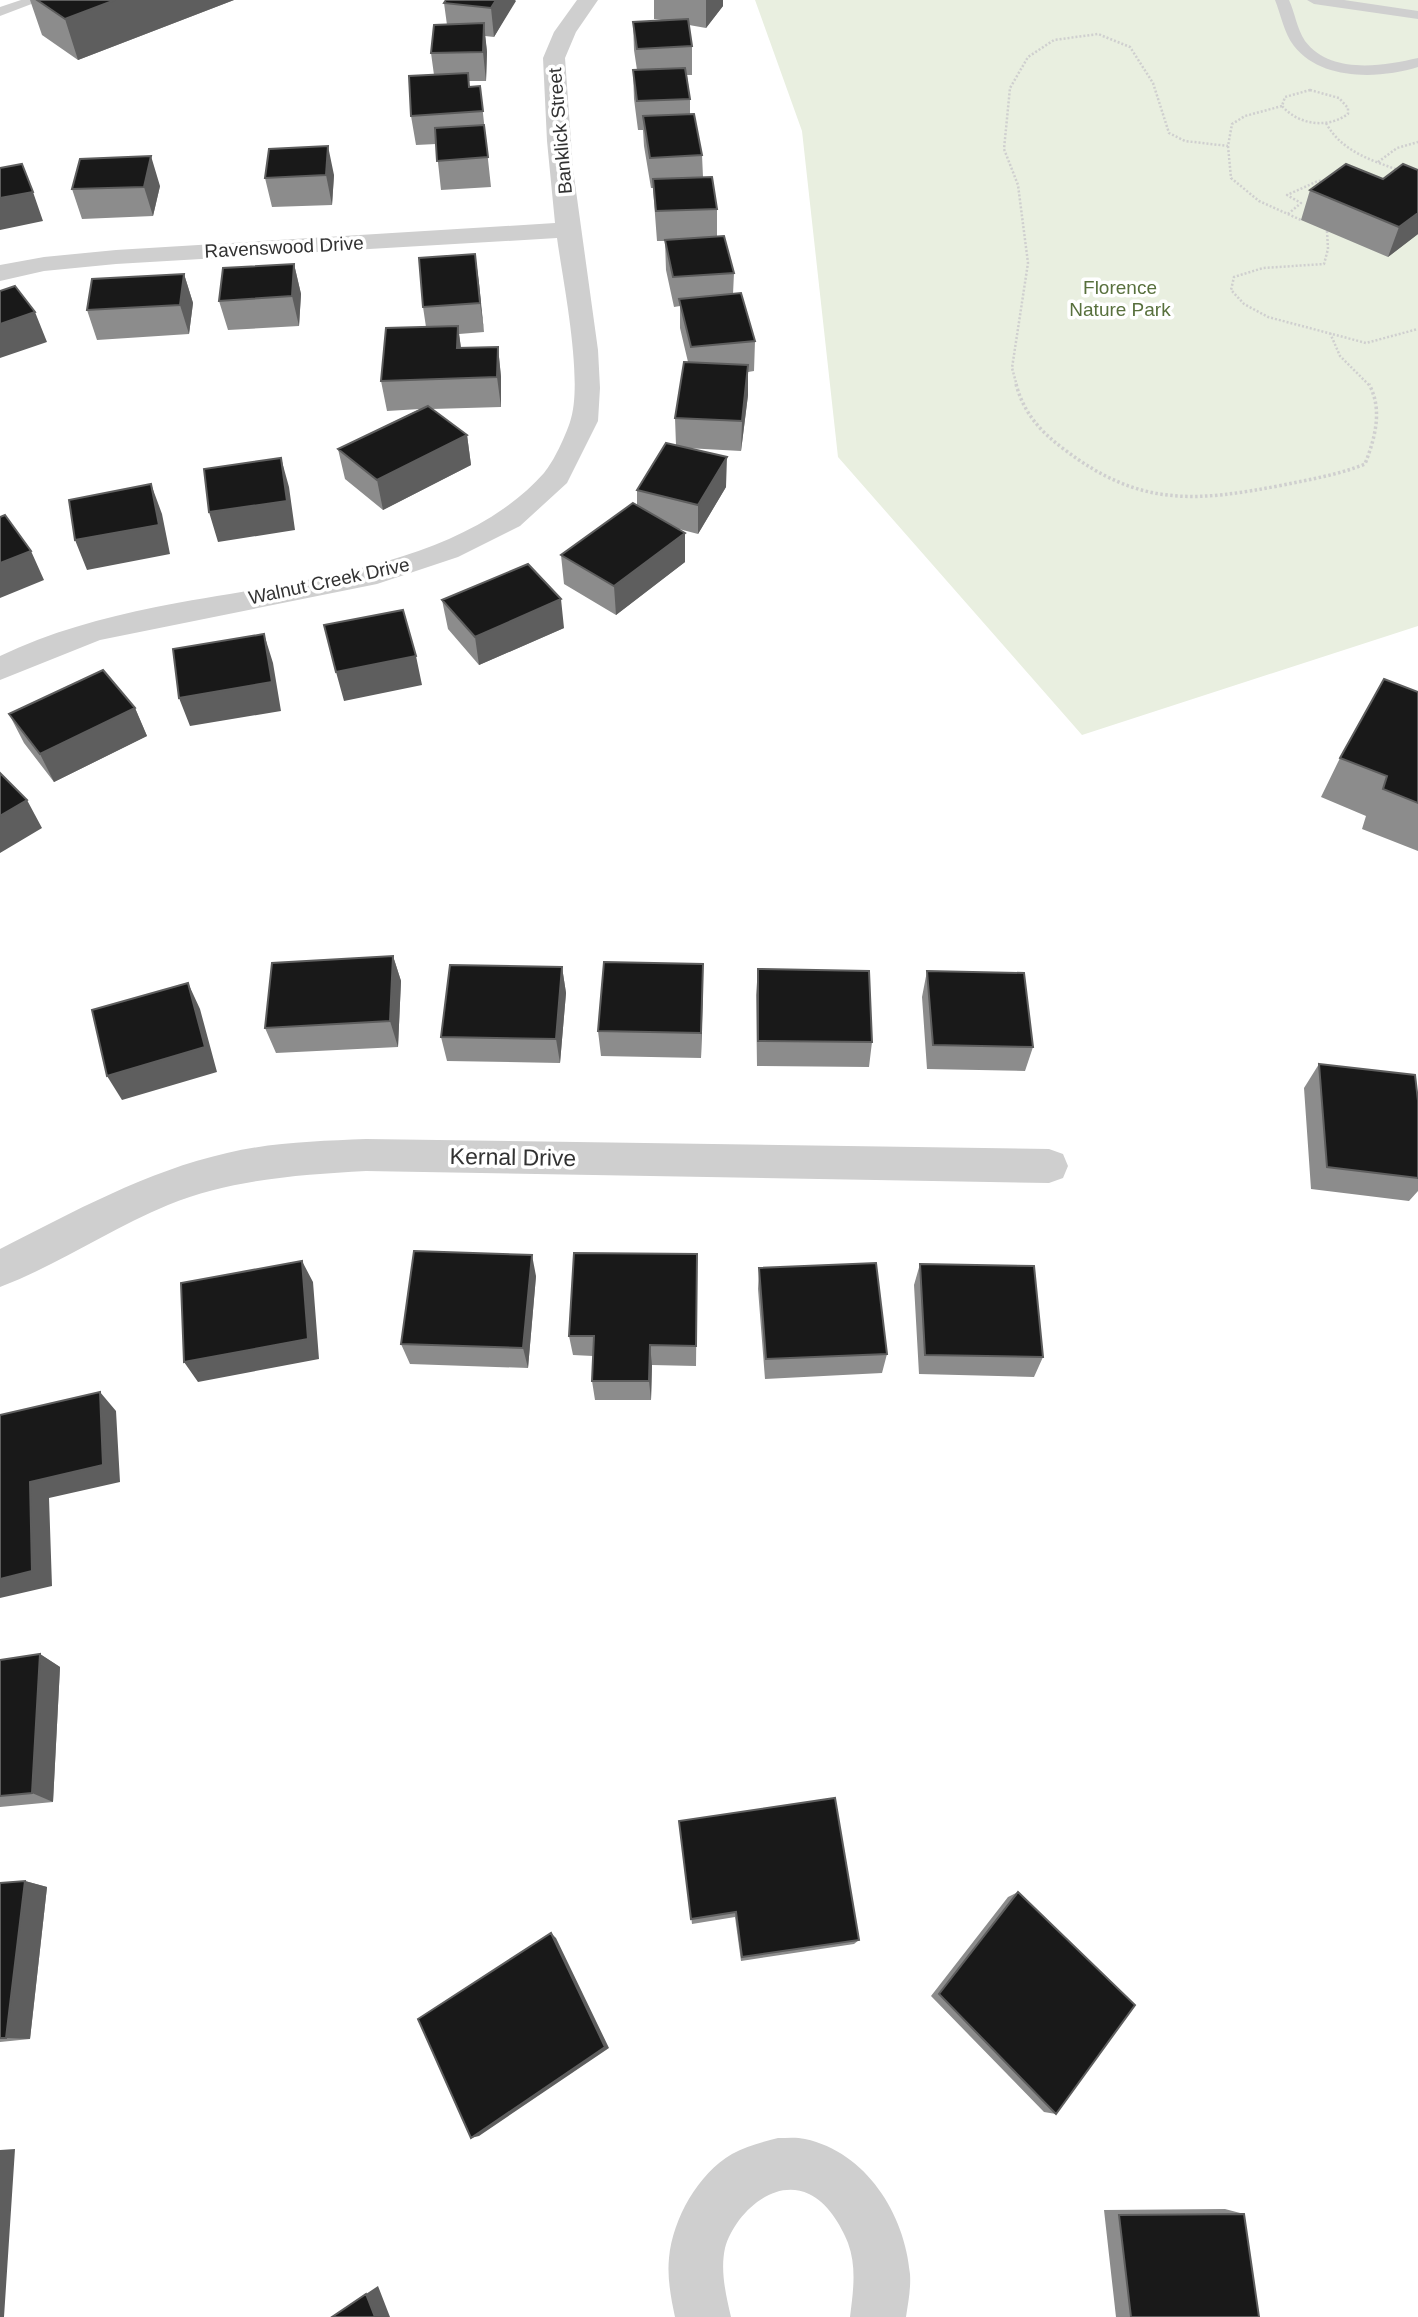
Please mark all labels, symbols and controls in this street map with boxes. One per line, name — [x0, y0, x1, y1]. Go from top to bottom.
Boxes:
street label: Banklick Street — [544, 66, 576, 195]
street label: Ravenswood Drive — [204, 232, 364, 262]
park label: Florence Nature Park — [1069, 277, 1171, 320]
street label: Walnut Creek Drive — [247, 554, 411, 608]
street label: Kernal Drive — [450, 1143, 576, 1171]

